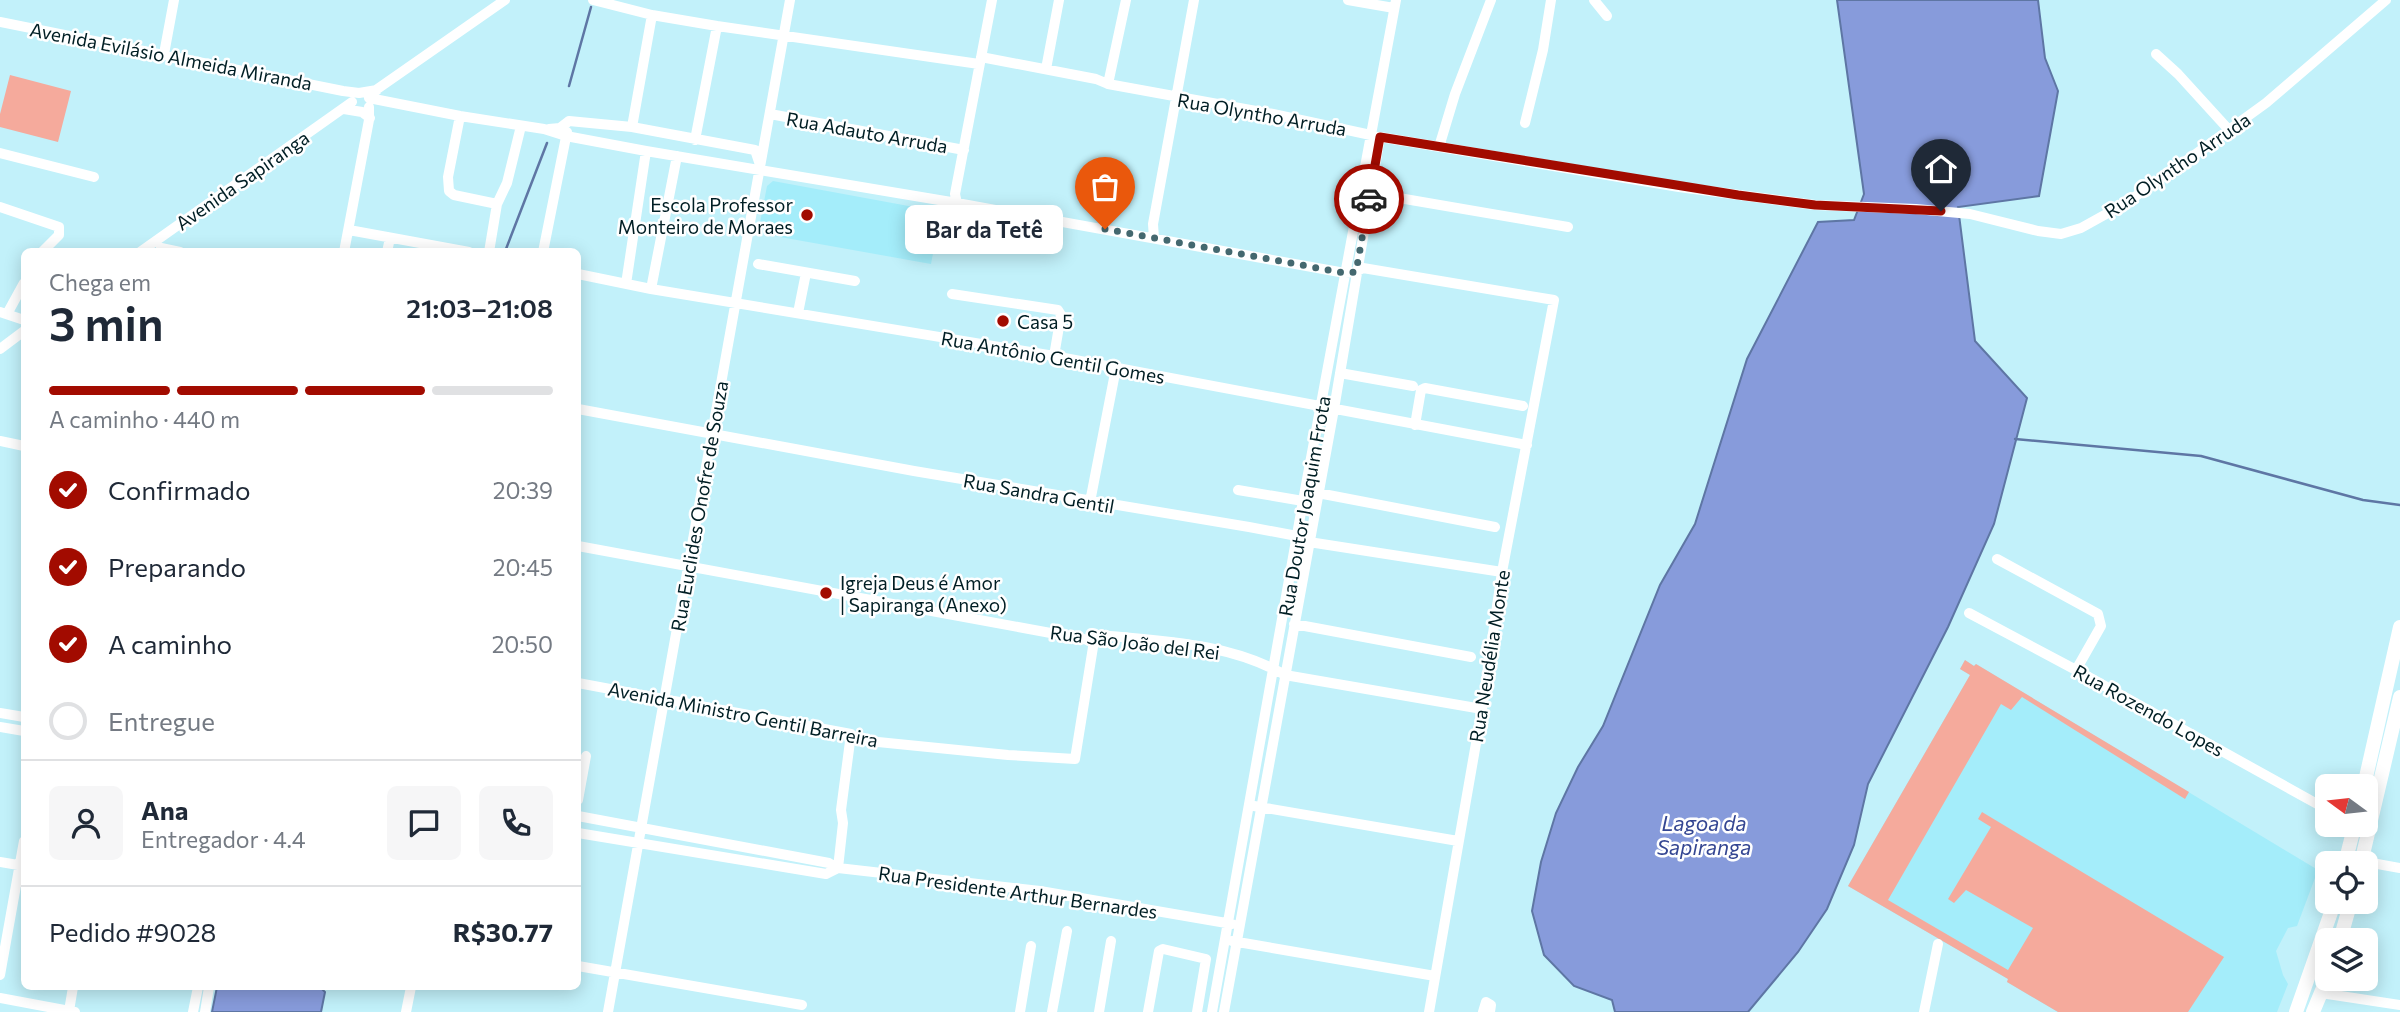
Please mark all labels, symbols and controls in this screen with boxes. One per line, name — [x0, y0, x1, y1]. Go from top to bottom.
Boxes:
street label: Avenida Evilásio Almeida Miranda — [28, 17, 314, 95]
street label: Rua Olyntho Arruda — [1176, 88, 1348, 140]
street label: Rua Adauto Arruda — [785, 106, 949, 158]
street label: Rua Olyntho Arruda — [2100, 108, 2254, 222]
street label: Avenida Sapiranga — [171, 125, 313, 235]
pin — [1911, 139, 1971, 211]
icon: home — [1922, 150, 1960, 188]
pin — [1075, 157, 1135, 229]
courier — [1334, 164, 1404, 234]
icon: bag — [1086, 168, 1124, 206]
icon: car — [1350, 180, 1388, 218]
place label: Escola Professor Monteiro de Moraes — [618, 193, 793, 238]
callout: Bar da Tetê — [906, 204, 1063, 254]
marker: Escola Professor Monteiro de Moraes — [799, 207, 815, 223]
text: Bar da Tetê — [925, 215, 1043, 243]
text: Chega em — [49, 268, 151, 296]
text: 21:03–21:08 — [406, 292, 553, 323]
text: 3 min — [49, 294, 164, 350]
place label: Casa 5 — [1017, 310, 1073, 333]
marker: Casa 5 — [995, 313, 1011, 329]
street label: Rua Antônio Gentil Gomes — [939, 326, 1167, 388]
street label: Rua Euclides Onofre de Souza — [666, 379, 732, 633]
street label: Rua Doutor Joaquim Frota — [1273, 394, 1335, 618]
text: A caminho · 440 m — [49, 405, 240, 433]
street label: Rua Sandra Gentil — [962, 468, 1116, 518]
icon: check — [49, 471, 87, 509]
text: Confirmado — [108, 474, 250, 505]
text: 20:39 — [493, 476, 553, 504]
icon: check — [49, 548, 87, 586]
text: Preparando — [108, 551, 246, 582]
text: 20:45 — [493, 553, 553, 581]
street label: Rua Neudélia Monte — [1464, 568, 1514, 744]
place label: Igreja Deus é Amor | Sapiranga (Anexo) — [840, 571, 1007, 616]
marker: Igreja Deus é Amor | Sapiranga (Anexo) — [818, 585, 834, 601]
street label: Rua São João del Rei — [1049, 620, 1221, 664]
icon: check — [49, 625, 87, 663]
text: A caminho — [108, 628, 232, 659]
text: 20:50 — [492, 630, 553, 658]
street label: Rua Rozendo Lopes — [2070, 659, 2228, 761]
street label: Avenida Ministro Gentil Barreira — [606, 676, 880, 752]
text: Entregue — [108, 705, 215, 736]
north arrow — [2315, 774, 2378, 836]
map controls — [2315, 774, 2378, 991]
button: person — [49, 786, 123, 860]
button: chat — [387, 786, 461, 860]
button: phone — [479, 786, 553, 860]
text: Ana — [141, 794, 188, 825]
water label: Lagoa da Sapiranga — [1657, 810, 1751, 859]
text: Entregador · 4.4 — [141, 825, 306, 853]
button: locate — [2315, 851, 2378, 914]
street label: Rua Presidente Arthur Bernardes — [877, 861, 1159, 923]
text: Pedido #9028 — [49, 916, 216, 947]
text: R$30.77 — [453, 916, 553, 947]
button: layers — [2315, 928, 2378, 991]

